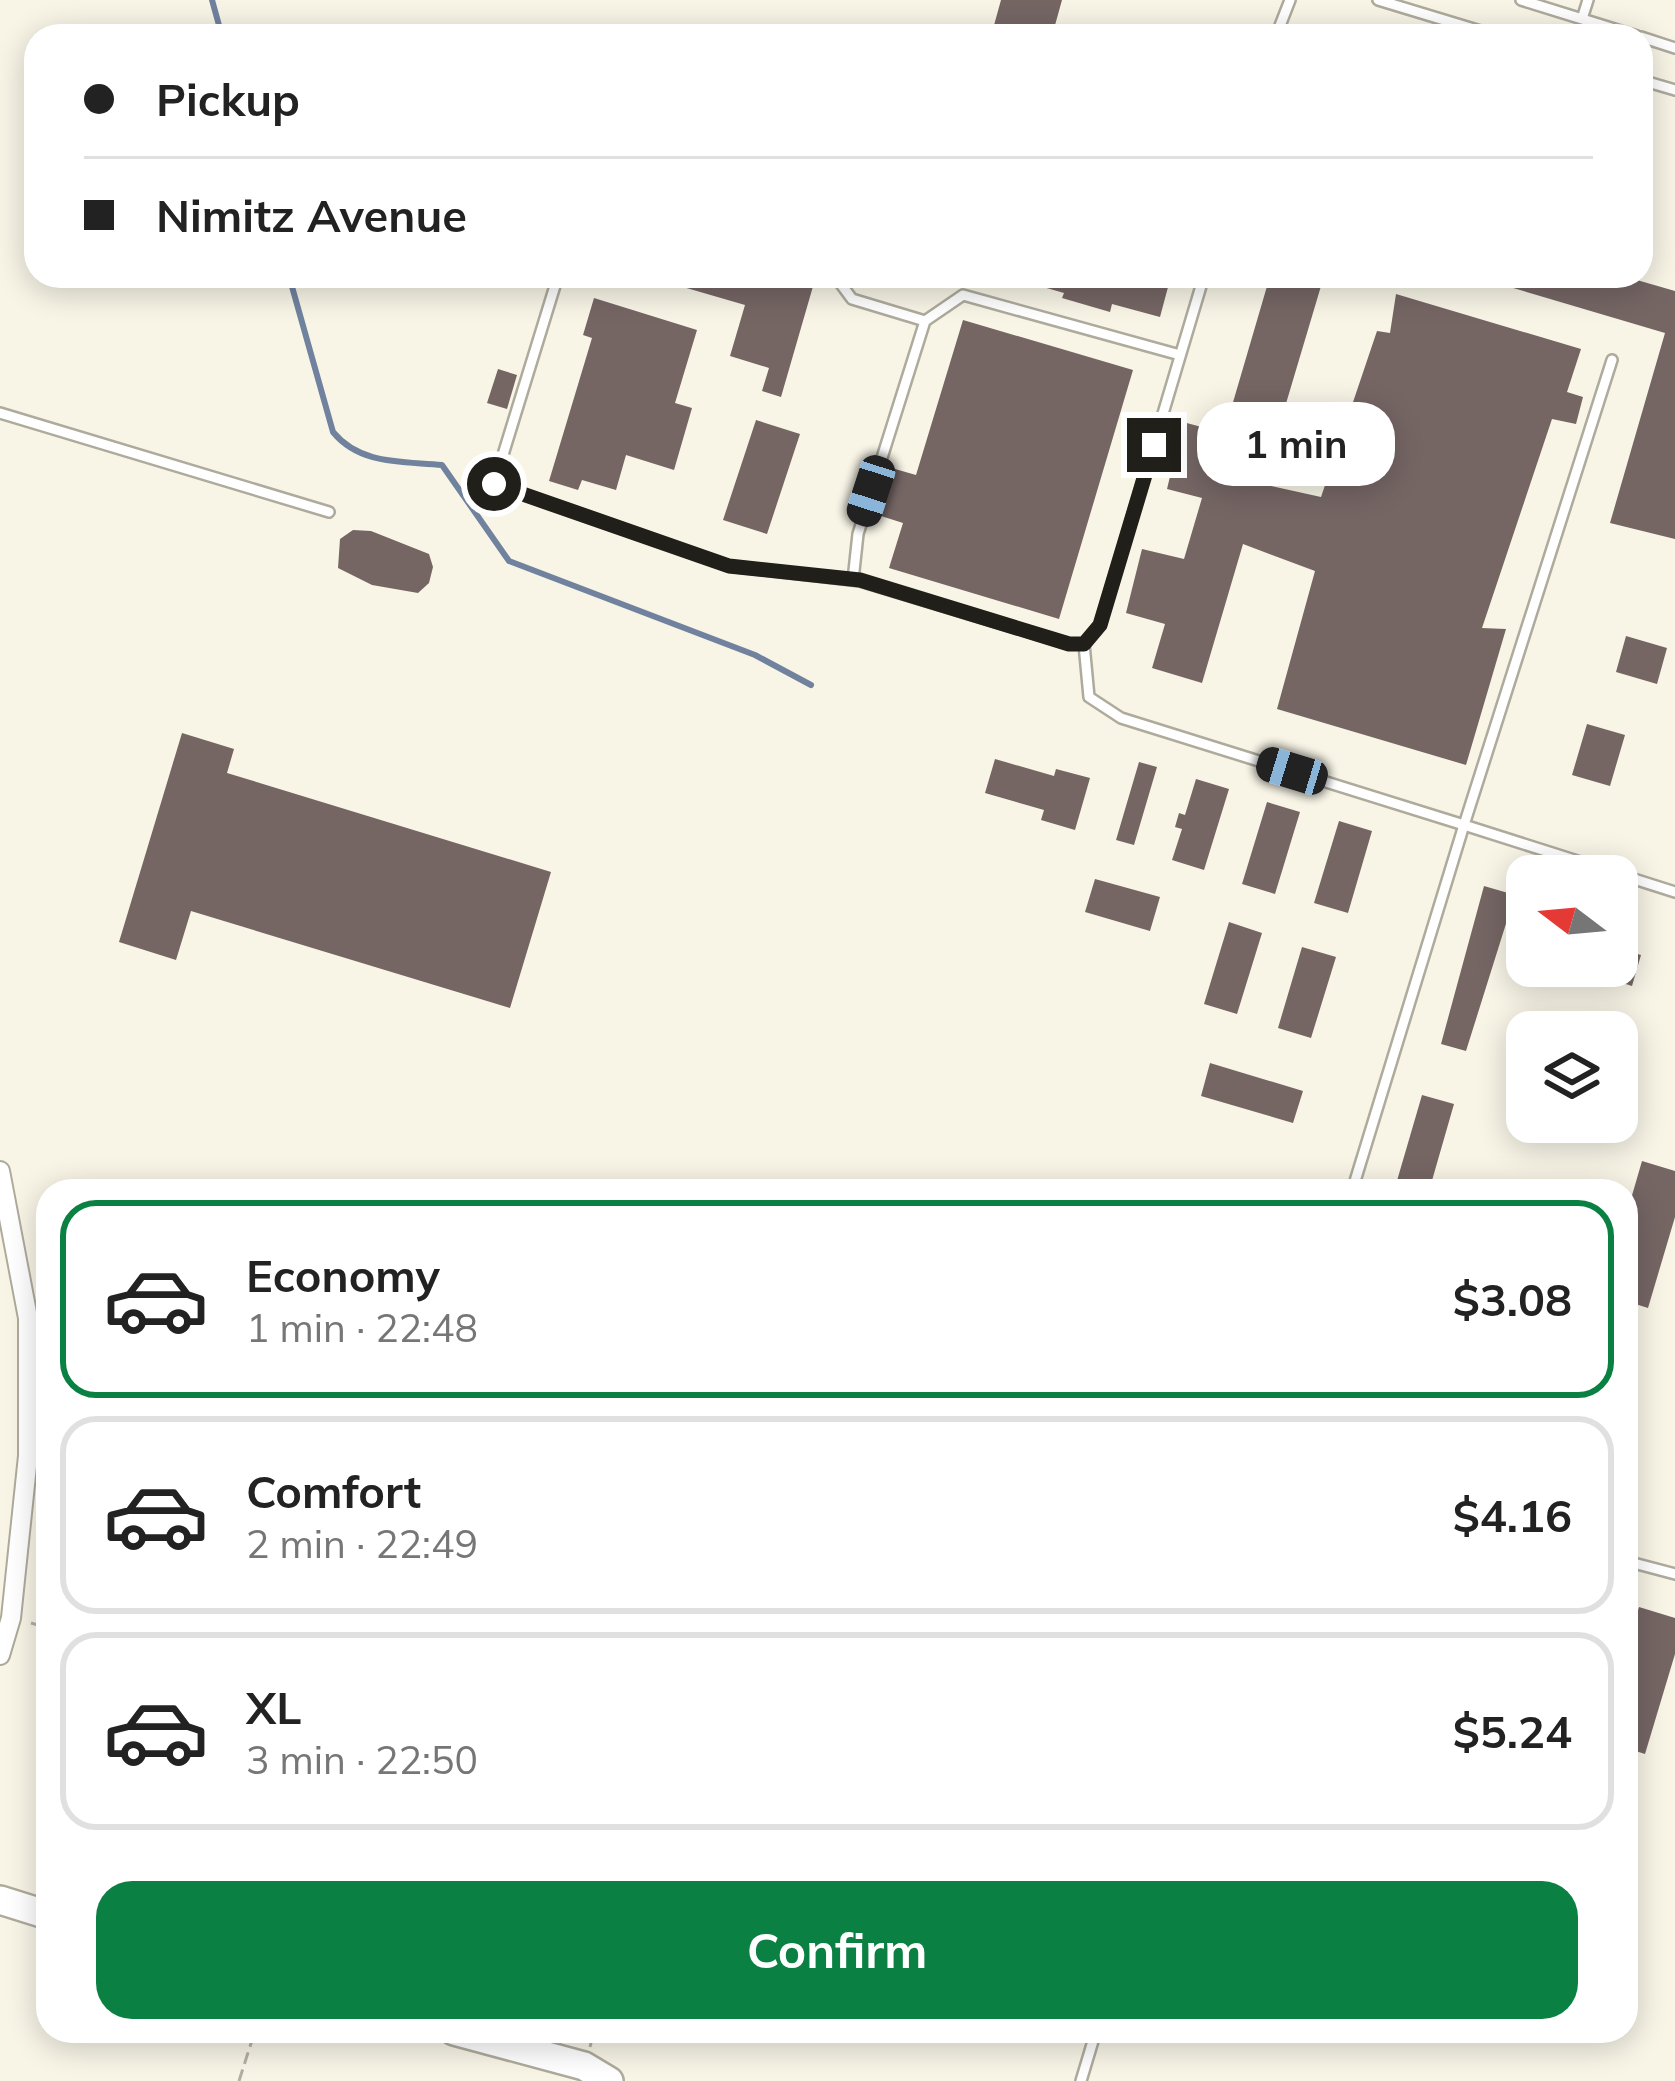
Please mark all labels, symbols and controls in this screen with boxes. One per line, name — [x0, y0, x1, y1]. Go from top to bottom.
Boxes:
text: Pickup — [156, 71, 300, 127]
text: Nimitz Avenue — [156, 187, 467, 243]
callout: 1 min — [1196, 403, 1394, 487]
route end — [1127, 418, 1181, 472]
text: 1 min — [1245, 419, 1347, 468]
car — [843, 451, 899, 531]
route start — [467, 457, 521, 511]
car — [1252, 743, 1332, 799]
north arrow — [1506, 855, 1638, 987]
map controls — [1506, 855, 1638, 1143]
button: layers — [1506, 1011, 1638, 1143]
icon: car — [102, 1245, 210, 1353]
text: Economy — [246, 1247, 440, 1303]
text: $3.08 — [1453, 1271, 1572, 1327]
text: 1 min · 22:48 — [246, 1303, 478, 1352]
icon: car — [102, 1461, 210, 1569]
text: Comfort — [246, 1463, 421, 1519]
text: $4.16 — [1453, 1487, 1572, 1543]
text: 2 min · 22:49 — [246, 1519, 478, 1568]
icon: car — [102, 1677, 210, 1785]
text: XL — [246, 1679, 301, 1735]
text: $5.24 — [1453, 1703, 1572, 1759]
text: 3 min · 22:50 — [246, 1735, 478, 1784]
button: Confirm — [96, 1881, 1578, 2019]

